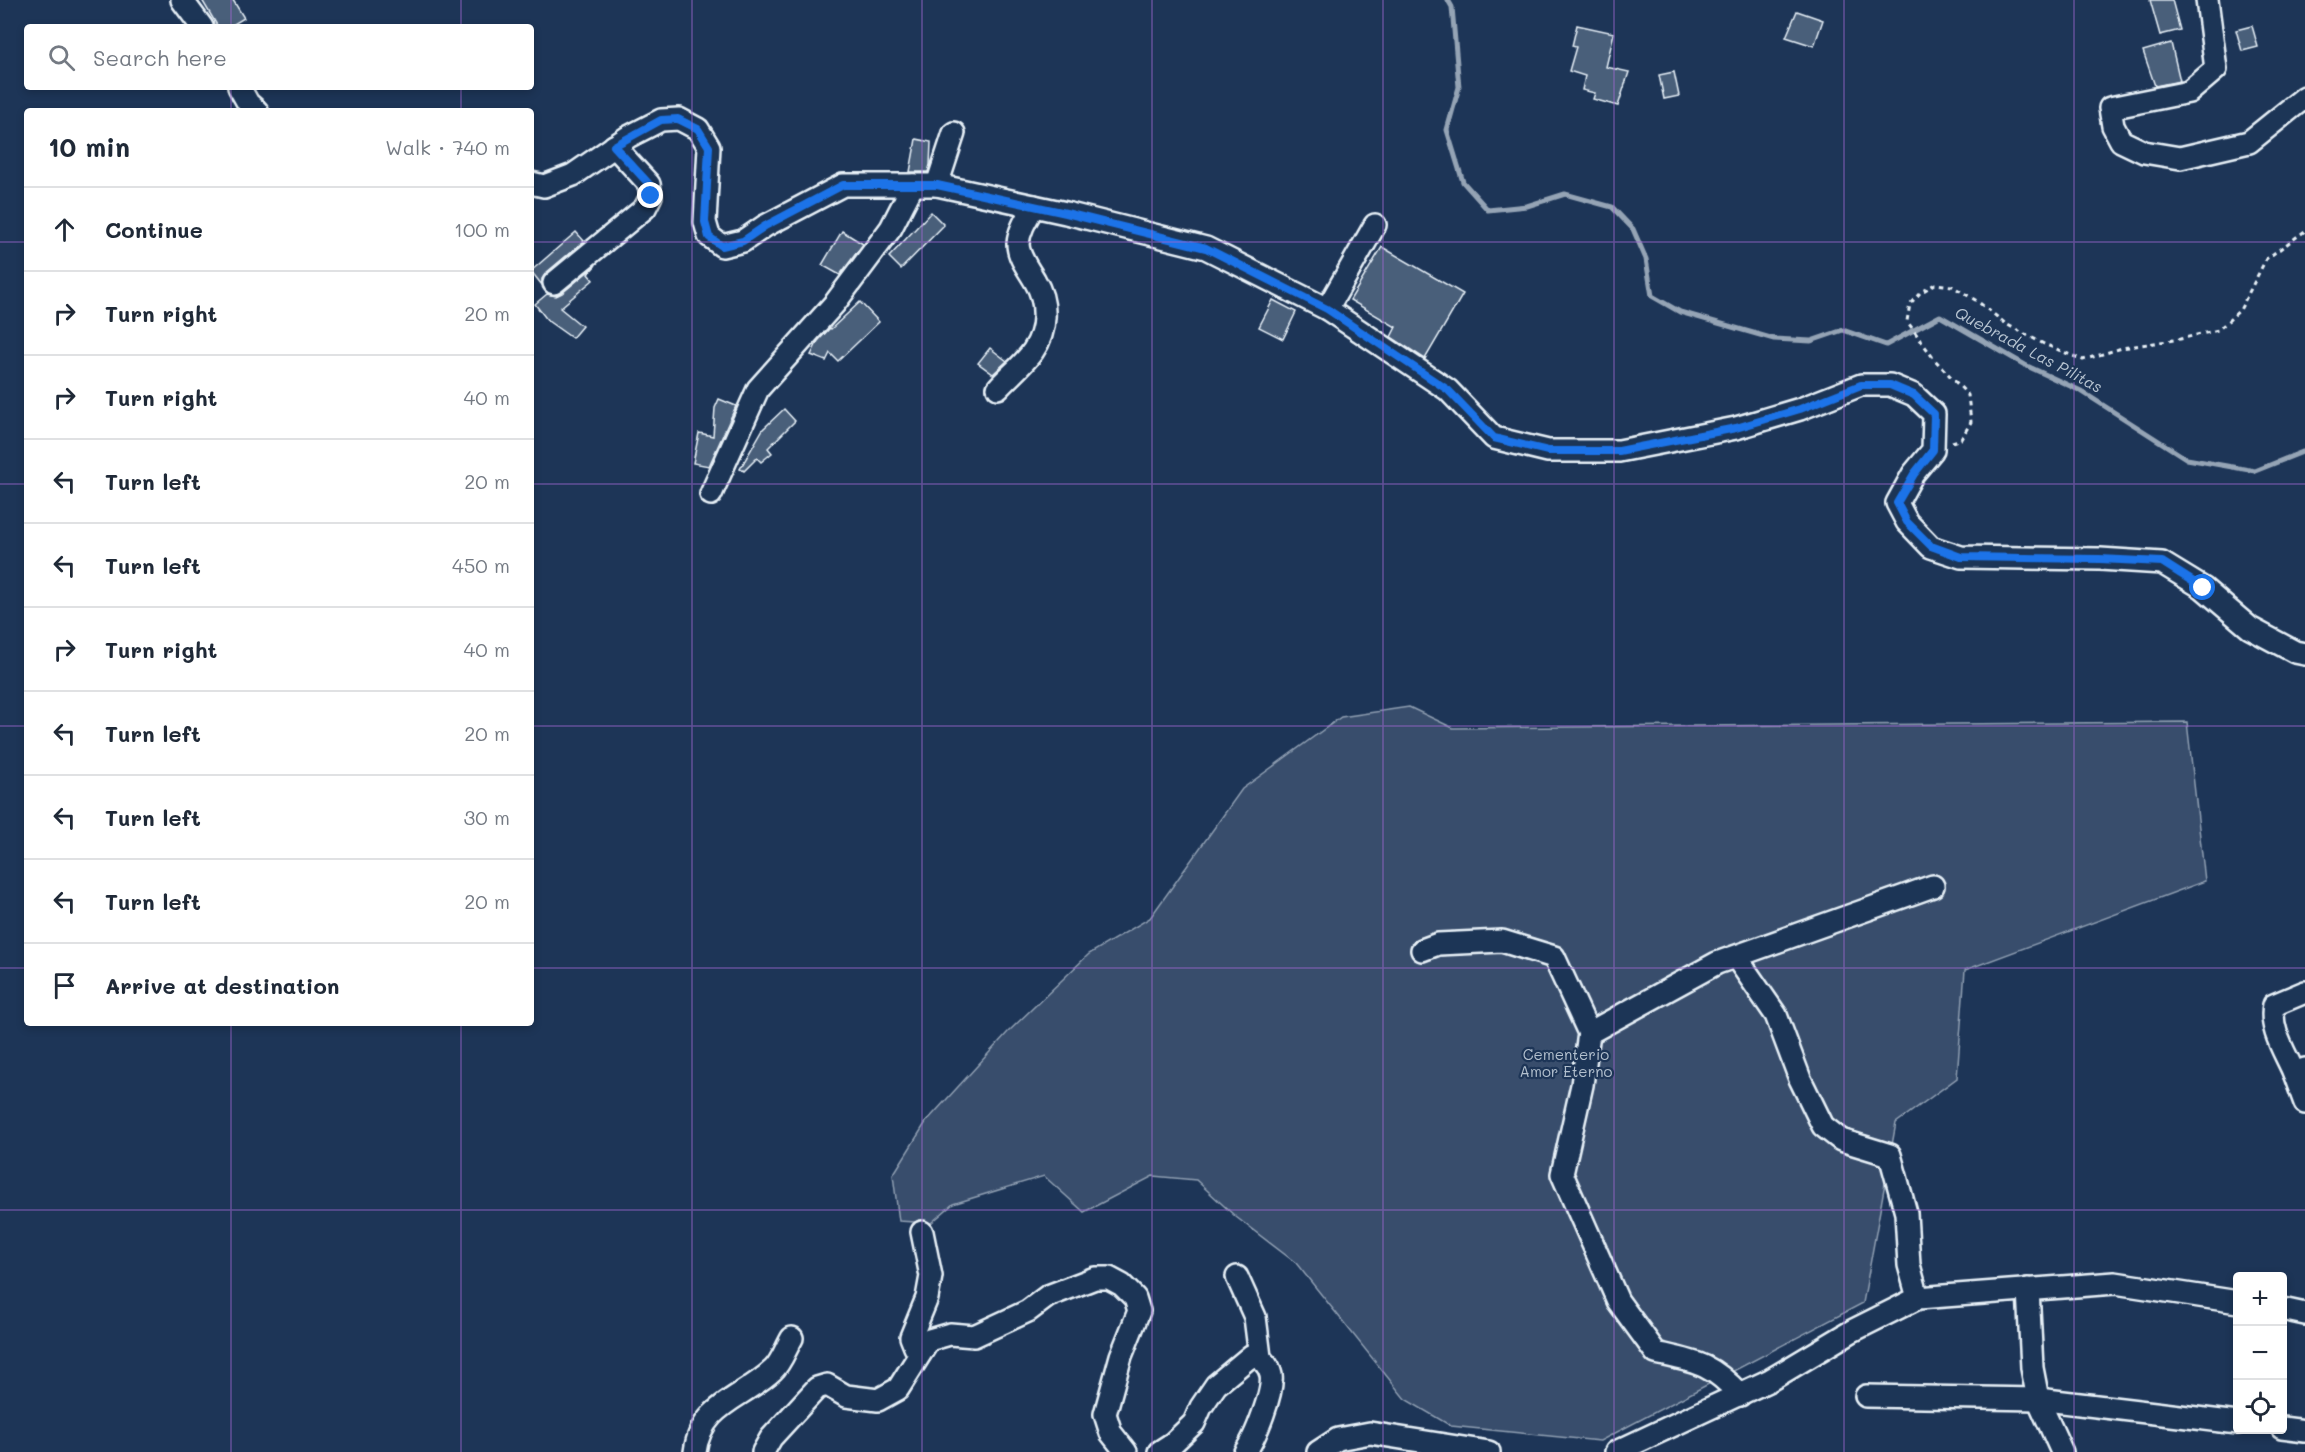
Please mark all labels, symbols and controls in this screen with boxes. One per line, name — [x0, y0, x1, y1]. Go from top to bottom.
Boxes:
search box — [24, 24, 534, 90]
icon: search — [45, 41, 78, 74]
text: Search here — [93, 43, 227, 72]
text: 10 min — [48, 130, 130, 164]
text: Walk · 740 m — [385, 134, 510, 160]
route end — [637, 182, 663, 208]
icon: ahead — [48, 213, 81, 246]
text: Continue — [105, 215, 203, 244]
text: 100 m — [454, 216, 510, 242]
icon: right — [48, 297, 81, 330]
text: Turn right — [105, 299, 217, 328]
text: 20 m — [464, 300, 510, 326]
water label: Quebrada Las Pilitas — [1952, 301, 2107, 397]
icon: right — [48, 381, 81, 414]
text: Turn right — [105, 383, 217, 412]
text: 40 m — [464, 384, 510, 410]
icon: left — [48, 465, 81, 498]
text: Turn left — [105, 467, 201, 496]
text: 20 m — [464, 468, 510, 494]
icon: left — [48, 549, 81, 582]
text: Turn left — [105, 551, 201, 580]
text: 450 m — [452, 552, 510, 578]
route start — [2189, 574, 2215, 600]
icon: right — [48, 633, 81, 666]
text: Turn right — [105, 635, 217, 664]
text: 40 m — [464, 636, 510, 662]
icon: left — [48, 717, 81, 750]
text: Turn left — [105, 719, 201, 748]
text: 20 m — [464, 720, 510, 746]
icon: left — [48, 801, 81, 834]
text: Turn left — [105, 803, 201, 832]
text: 30 m — [464, 804, 510, 830]
icon: left — [48, 885, 81, 918]
text: Turn left — [105, 887, 201, 916]
text: 20 m — [464, 888, 510, 914]
icon: arrive — [48, 969, 81, 1002]
text: Arrive at destination — [105, 971, 340, 1000]
park label: Cementerio Amor Eterno — [1520, 1044, 1612, 1081]
map controls — [2233, 1272, 2287, 1434]
button: + — [2233, 1272, 2287, 1326]
button: − — [2233, 1326, 2287, 1380]
button: locate — [2233, 1380, 2287, 1434]

